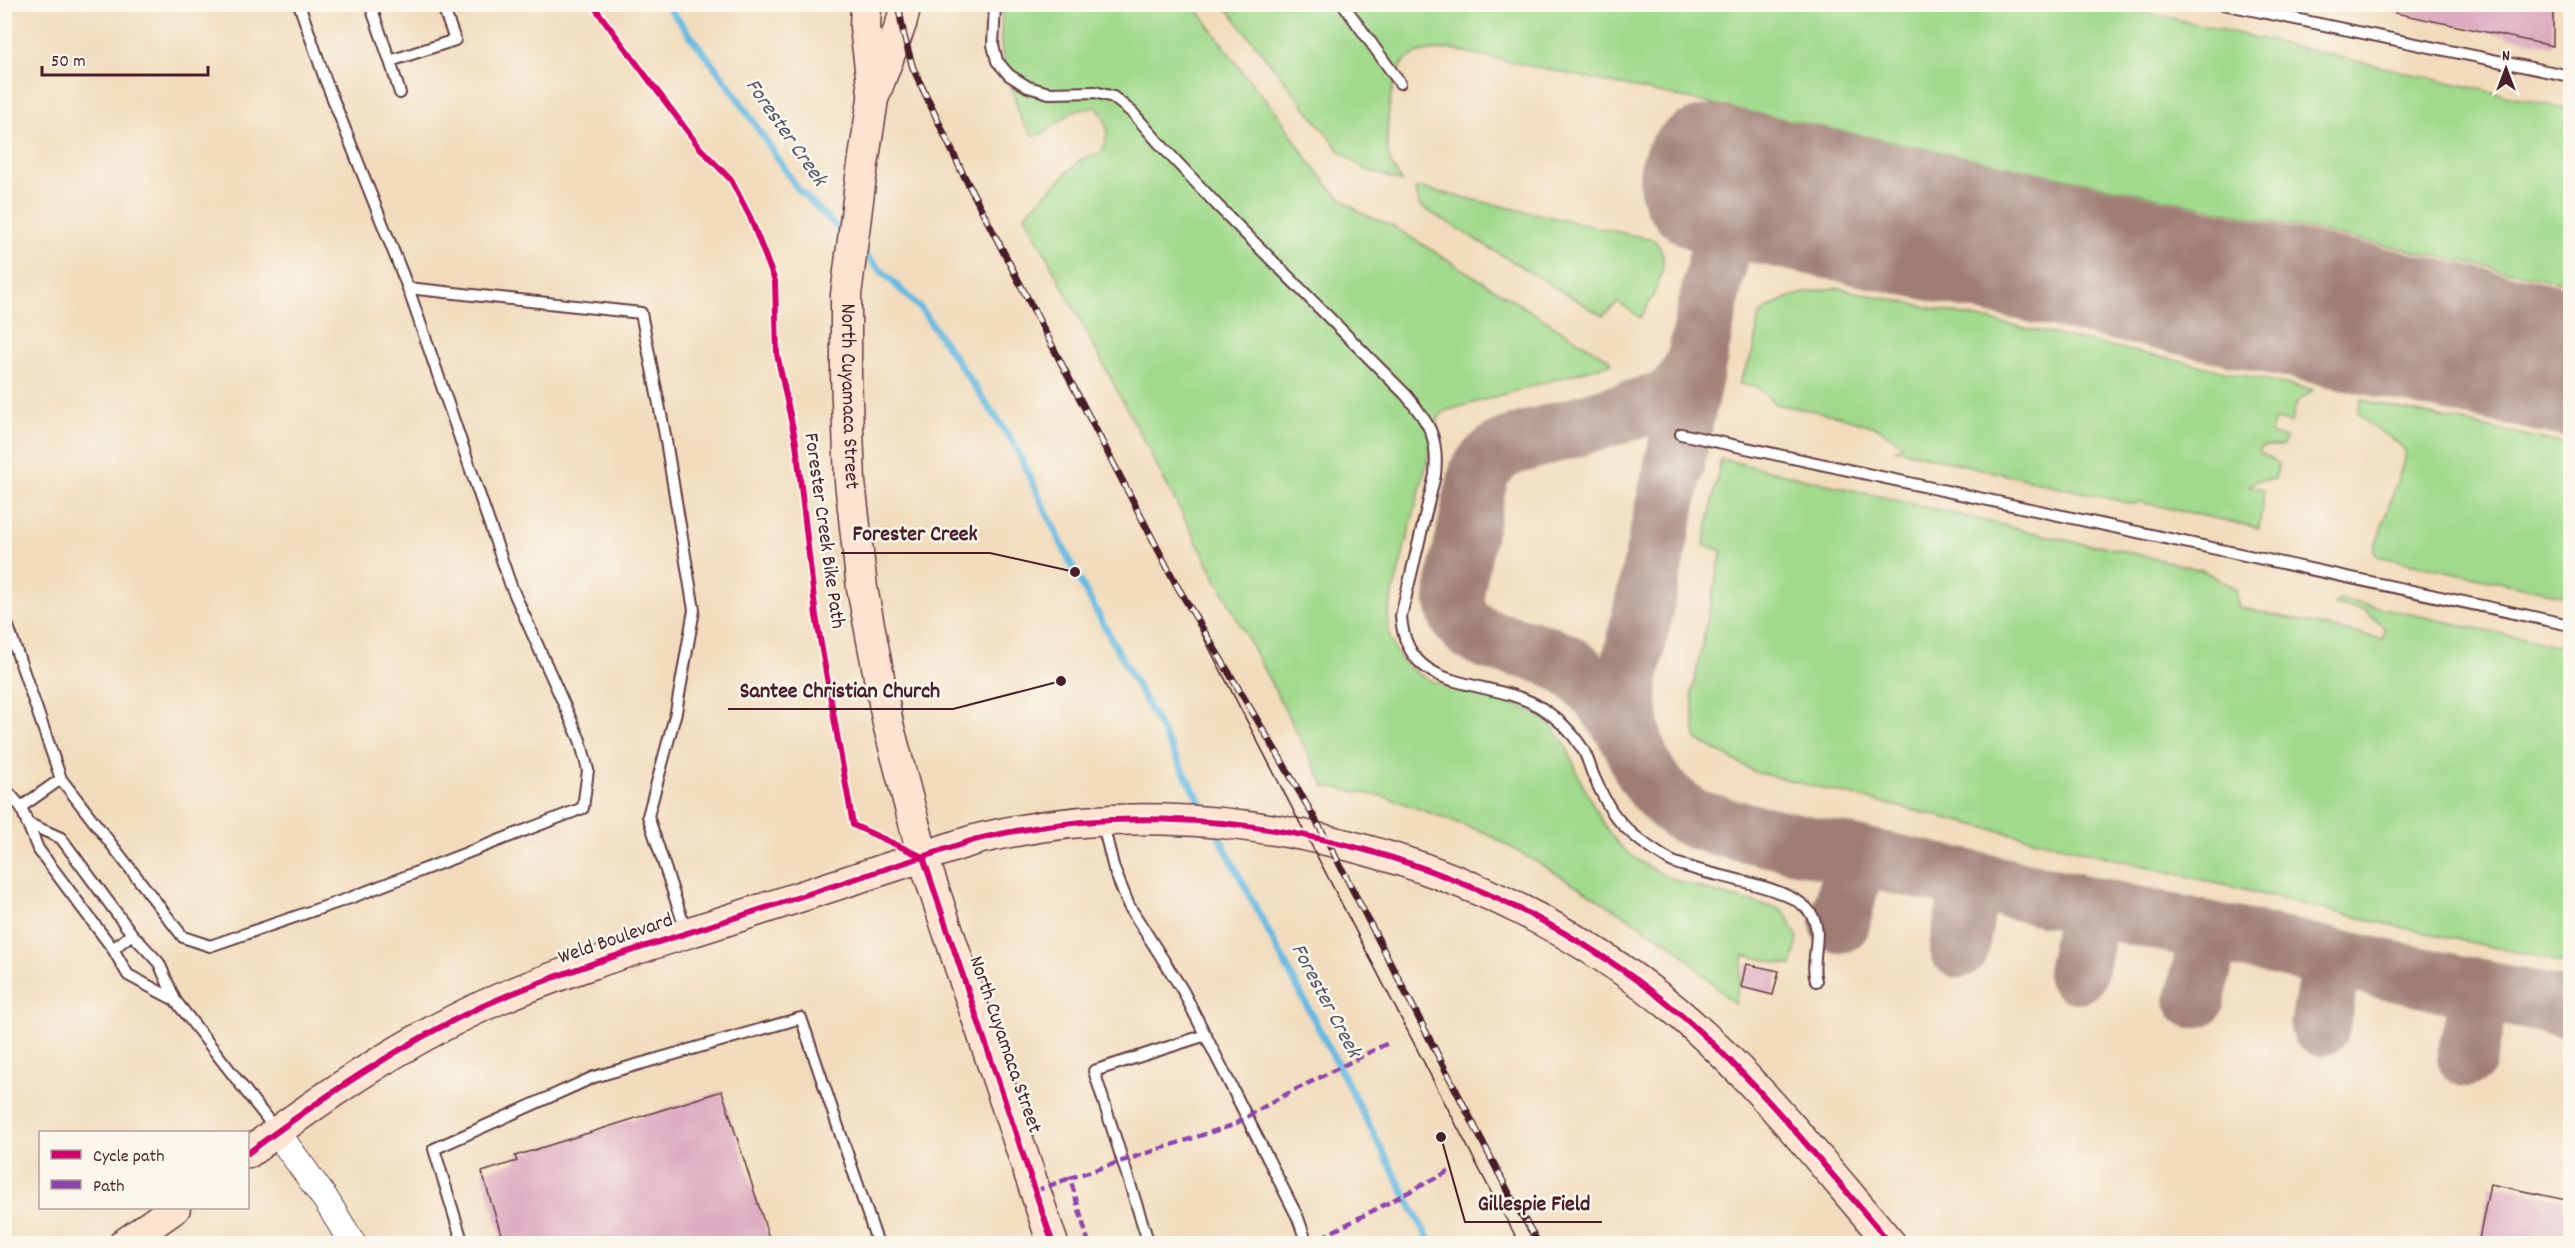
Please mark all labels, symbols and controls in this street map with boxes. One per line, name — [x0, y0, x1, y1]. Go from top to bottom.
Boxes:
scale bar — [42, 39, 208, 77]
north arrow — [2476, 39, 2536, 99]
text: N — [2502, 45, 2510, 68]
text: 50 m — [51, 50, 86, 75]
water label: Forester Creek — [736, 73, 835, 195]
street label: North Cuyamaca Street — [831, 303, 866, 491]
street label: Forester Creek Bike Path — [794, 431, 852, 631]
callout: Forester Creek — [841, 513, 990, 553]
text: Forester Creek — [852, 520, 978, 551]
callout: Santee Christian Church — [728, 669, 953, 709]
text: Santee Christian Church — [740, 677, 940, 708]
street label: Weld Boulevard — [554, 906, 678, 974]
water label: Forester Creek — [1282, 938, 1369, 1065]
street label: North Cuyamaca Street — [960, 952, 1049, 1138]
legend — [39, 1131, 249, 1209]
text: Cycle path — [93, 1145, 164, 1170]
text: Path — [93, 1175, 125, 1200]
callout: Gillespie Field — [1465, 1182, 1602, 1222]
text: Gillespie Field — [1478, 1190, 1590, 1221]

